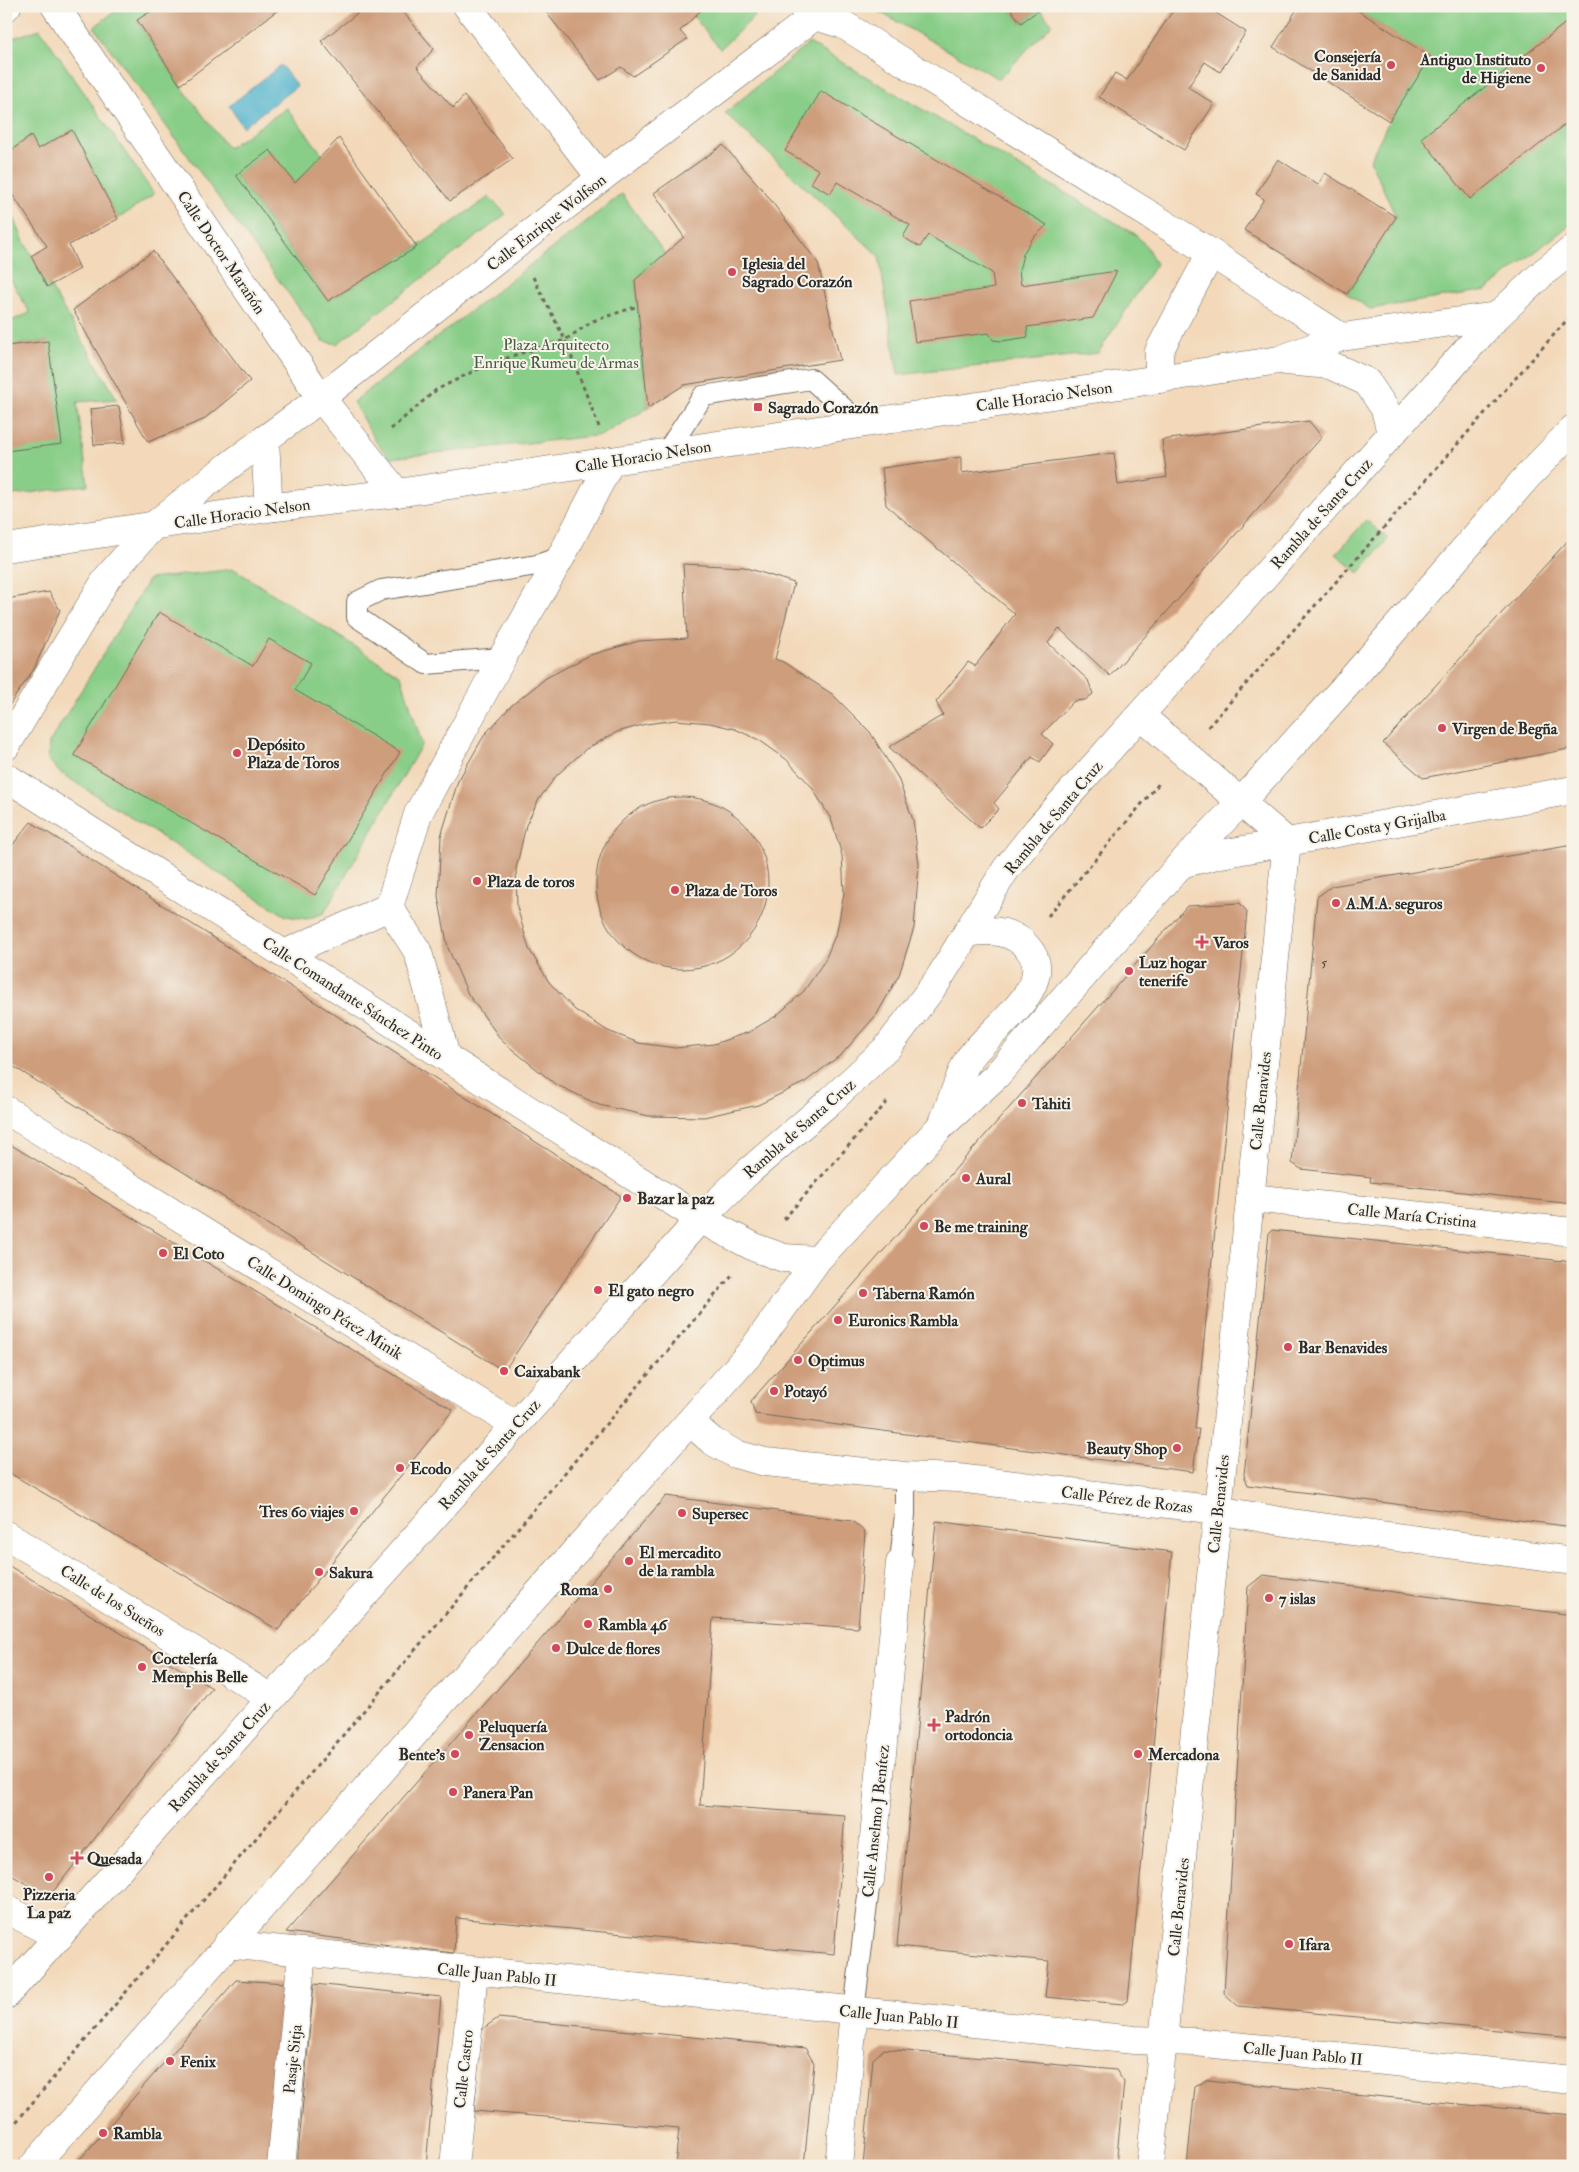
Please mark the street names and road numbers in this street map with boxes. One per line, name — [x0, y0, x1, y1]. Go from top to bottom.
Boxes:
street label: Calle Enrique Wolfson — [483, 170, 610, 276]
street label: Calle Doctor Marañón — [172, 187, 270, 318]
street label: Calle Horacio Nelson — [975, 378, 1114, 416]
street label: Calle Horacio Nelson — [574, 436, 713, 478]
street label: Rambla de Santa Cruz — [1267, 454, 1377, 573]
street label: Calle Horacio Nelson — [173, 495, 312, 533]
street label: Rambla de Santa Cruz — [1000, 756, 1107, 879]
street label: Calle Costa y Grijalba — [1307, 805, 1448, 849]
street label: Calle Comandante Sánchez Pinto — [258, 933, 447, 1065]
street label: Calle Benavides — [1246, 1051, 1276, 1152]
street label: Rambla de Santa Cruz — [739, 1074, 860, 1183]
street label: Calle María Cristina — [1346, 1199, 1478, 1233]
street label: Calle Domingo Pérez Minik — [243, 1252, 406, 1364]
street label: Rambla de Santa Cruz — [435, 1395, 545, 1514]
street label: Calle Benavides — [1204, 1454, 1234, 1555]
street label: Calle Pérez de Rozas — [1060, 1482, 1194, 1518]
street label: Calle de los Sueños — [56, 1561, 169, 1641]
street label: Rambla de Santa Cruz — [165, 1697, 275, 1816]
street label: Calle Anselmo J Benítez — [858, 1743, 895, 1899]
street label: Calle Benavides — [1164, 1857, 1194, 1958]
street label: Calle Juan Pablo II — [436, 1959, 558, 1992]
street label: Calle Juan Pablo II — [838, 2001, 960, 2034]
street label: Pasaje Sitja — [279, 2023, 307, 2095]
street label: Calle Castro — [450, 2029, 478, 2109]
street label: Calle Juan Pablo II — [1242, 2038, 1364, 2071]

